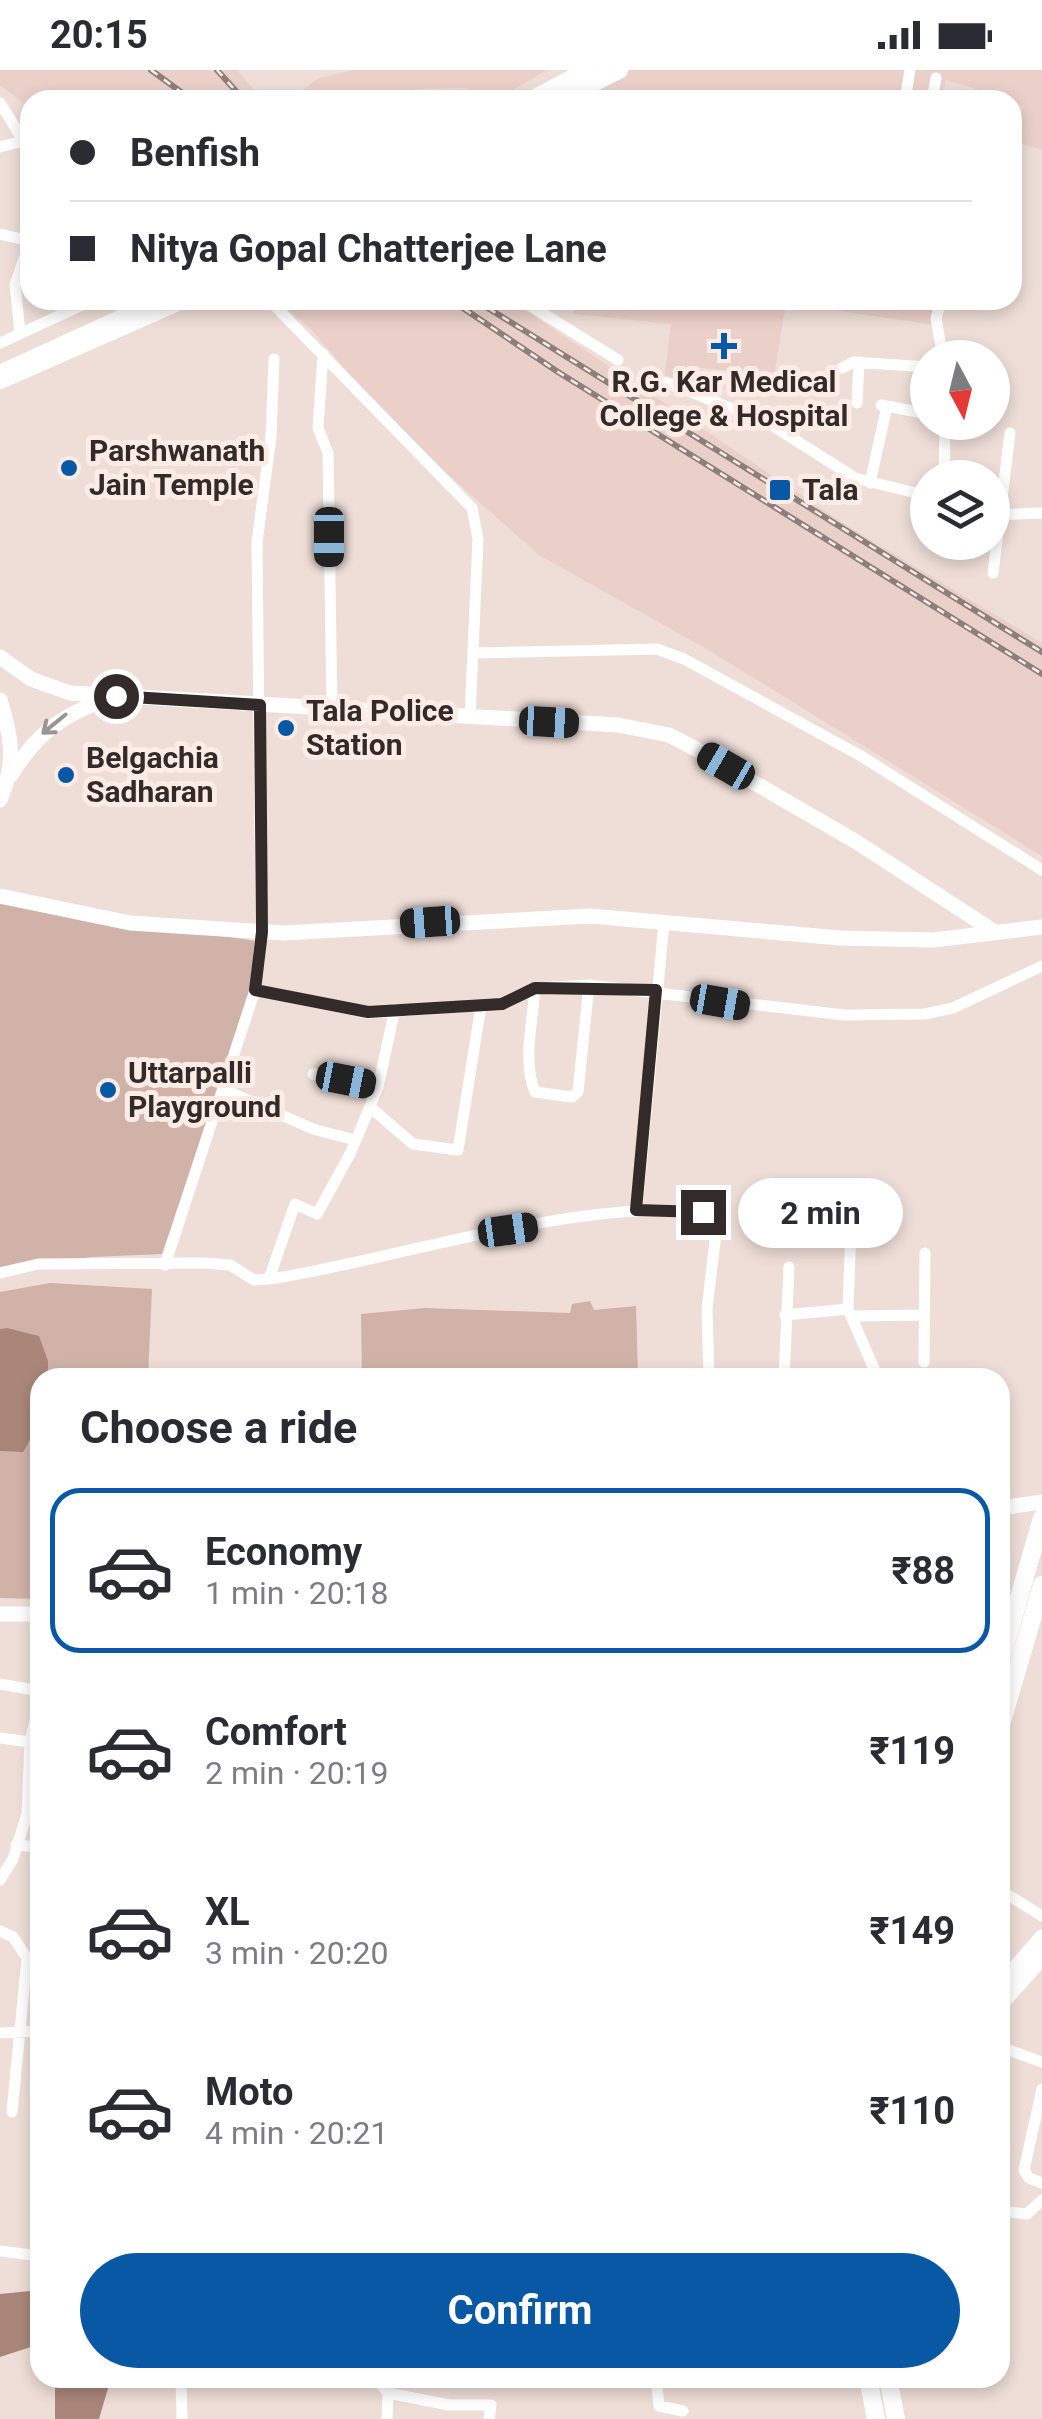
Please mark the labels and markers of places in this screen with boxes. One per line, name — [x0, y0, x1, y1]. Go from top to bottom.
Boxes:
marker: R.G. Kar Medical College & Hospital — [711, 333, 737, 359]
place label: R.G. Kar Medical College & Hospital — [599, 364, 849, 433]
place label: Parshwanath Jain Temple — [89, 433, 265, 502]
marker: Parshwanath Jain Temple — [58, 457, 80, 479]
place label: Tala — [802, 472, 858, 507]
marker: Tala — [767, 477, 793, 503]
place label: Tala Police Station — [306, 693, 454, 762]
marker: Tala Police Station — [275, 717, 297, 739]
place label: Belgachia Sadharan — [86, 740, 219, 809]
marker: Belgachia Sadharan — [55, 764, 77, 786]
place label: Uttarpalli Playground — [128, 1055, 281, 1124]
marker: Uttarpalli Playground — [97, 1079, 119, 1101]

